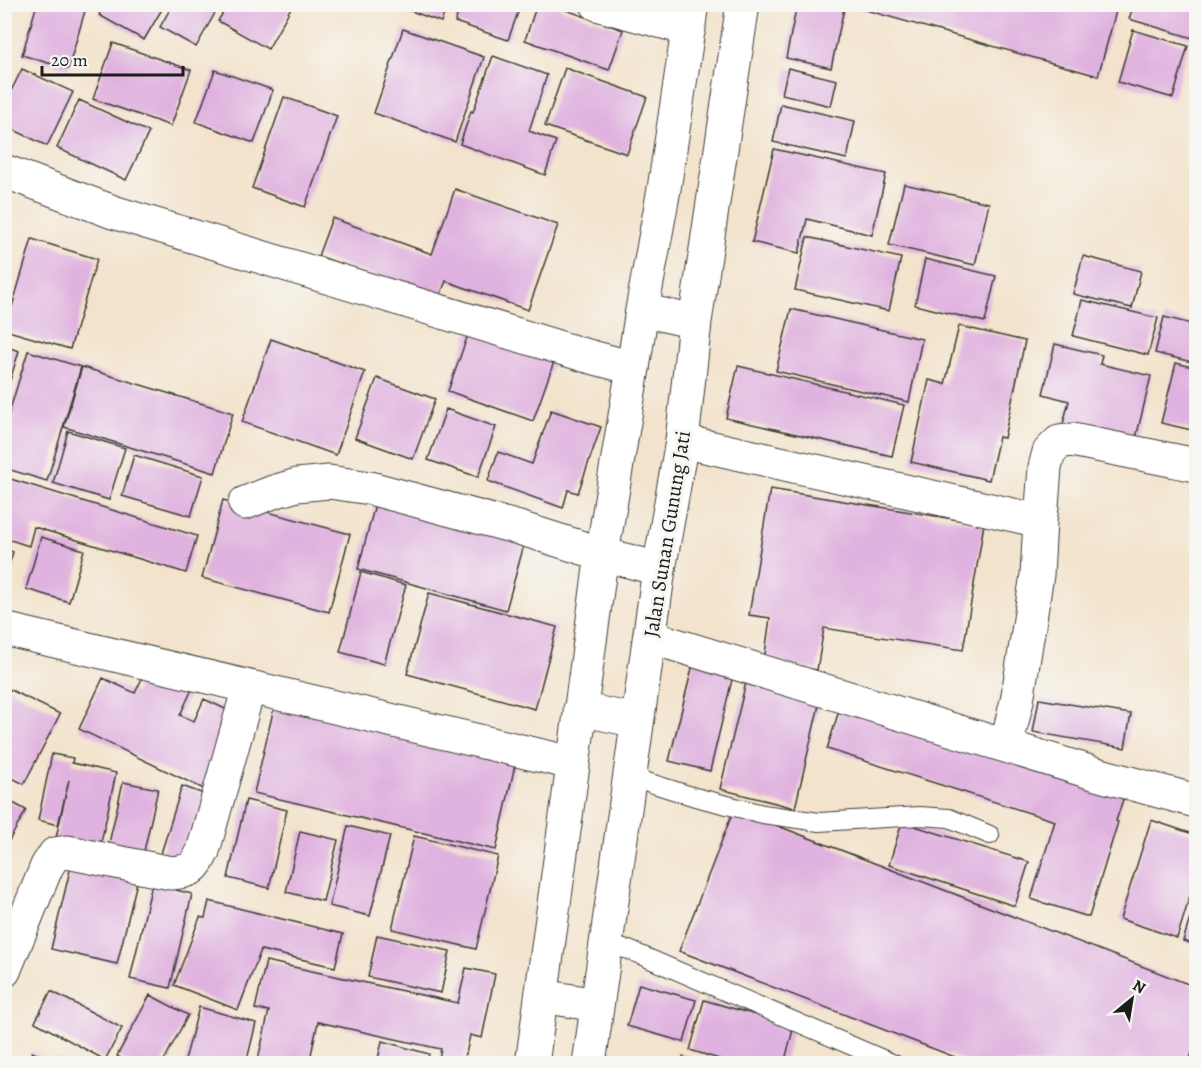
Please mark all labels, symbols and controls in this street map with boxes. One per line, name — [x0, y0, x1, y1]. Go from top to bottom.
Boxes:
scale bar — [42, 39, 183, 77]
text: 20 m — [51, 48, 88, 72]
street label: Jalan Sunan Gunung Jati — [637, 429, 697, 639]
north arrow — [1102, 969, 1162, 1029]
text: N — [1128, 974, 1150, 999]

